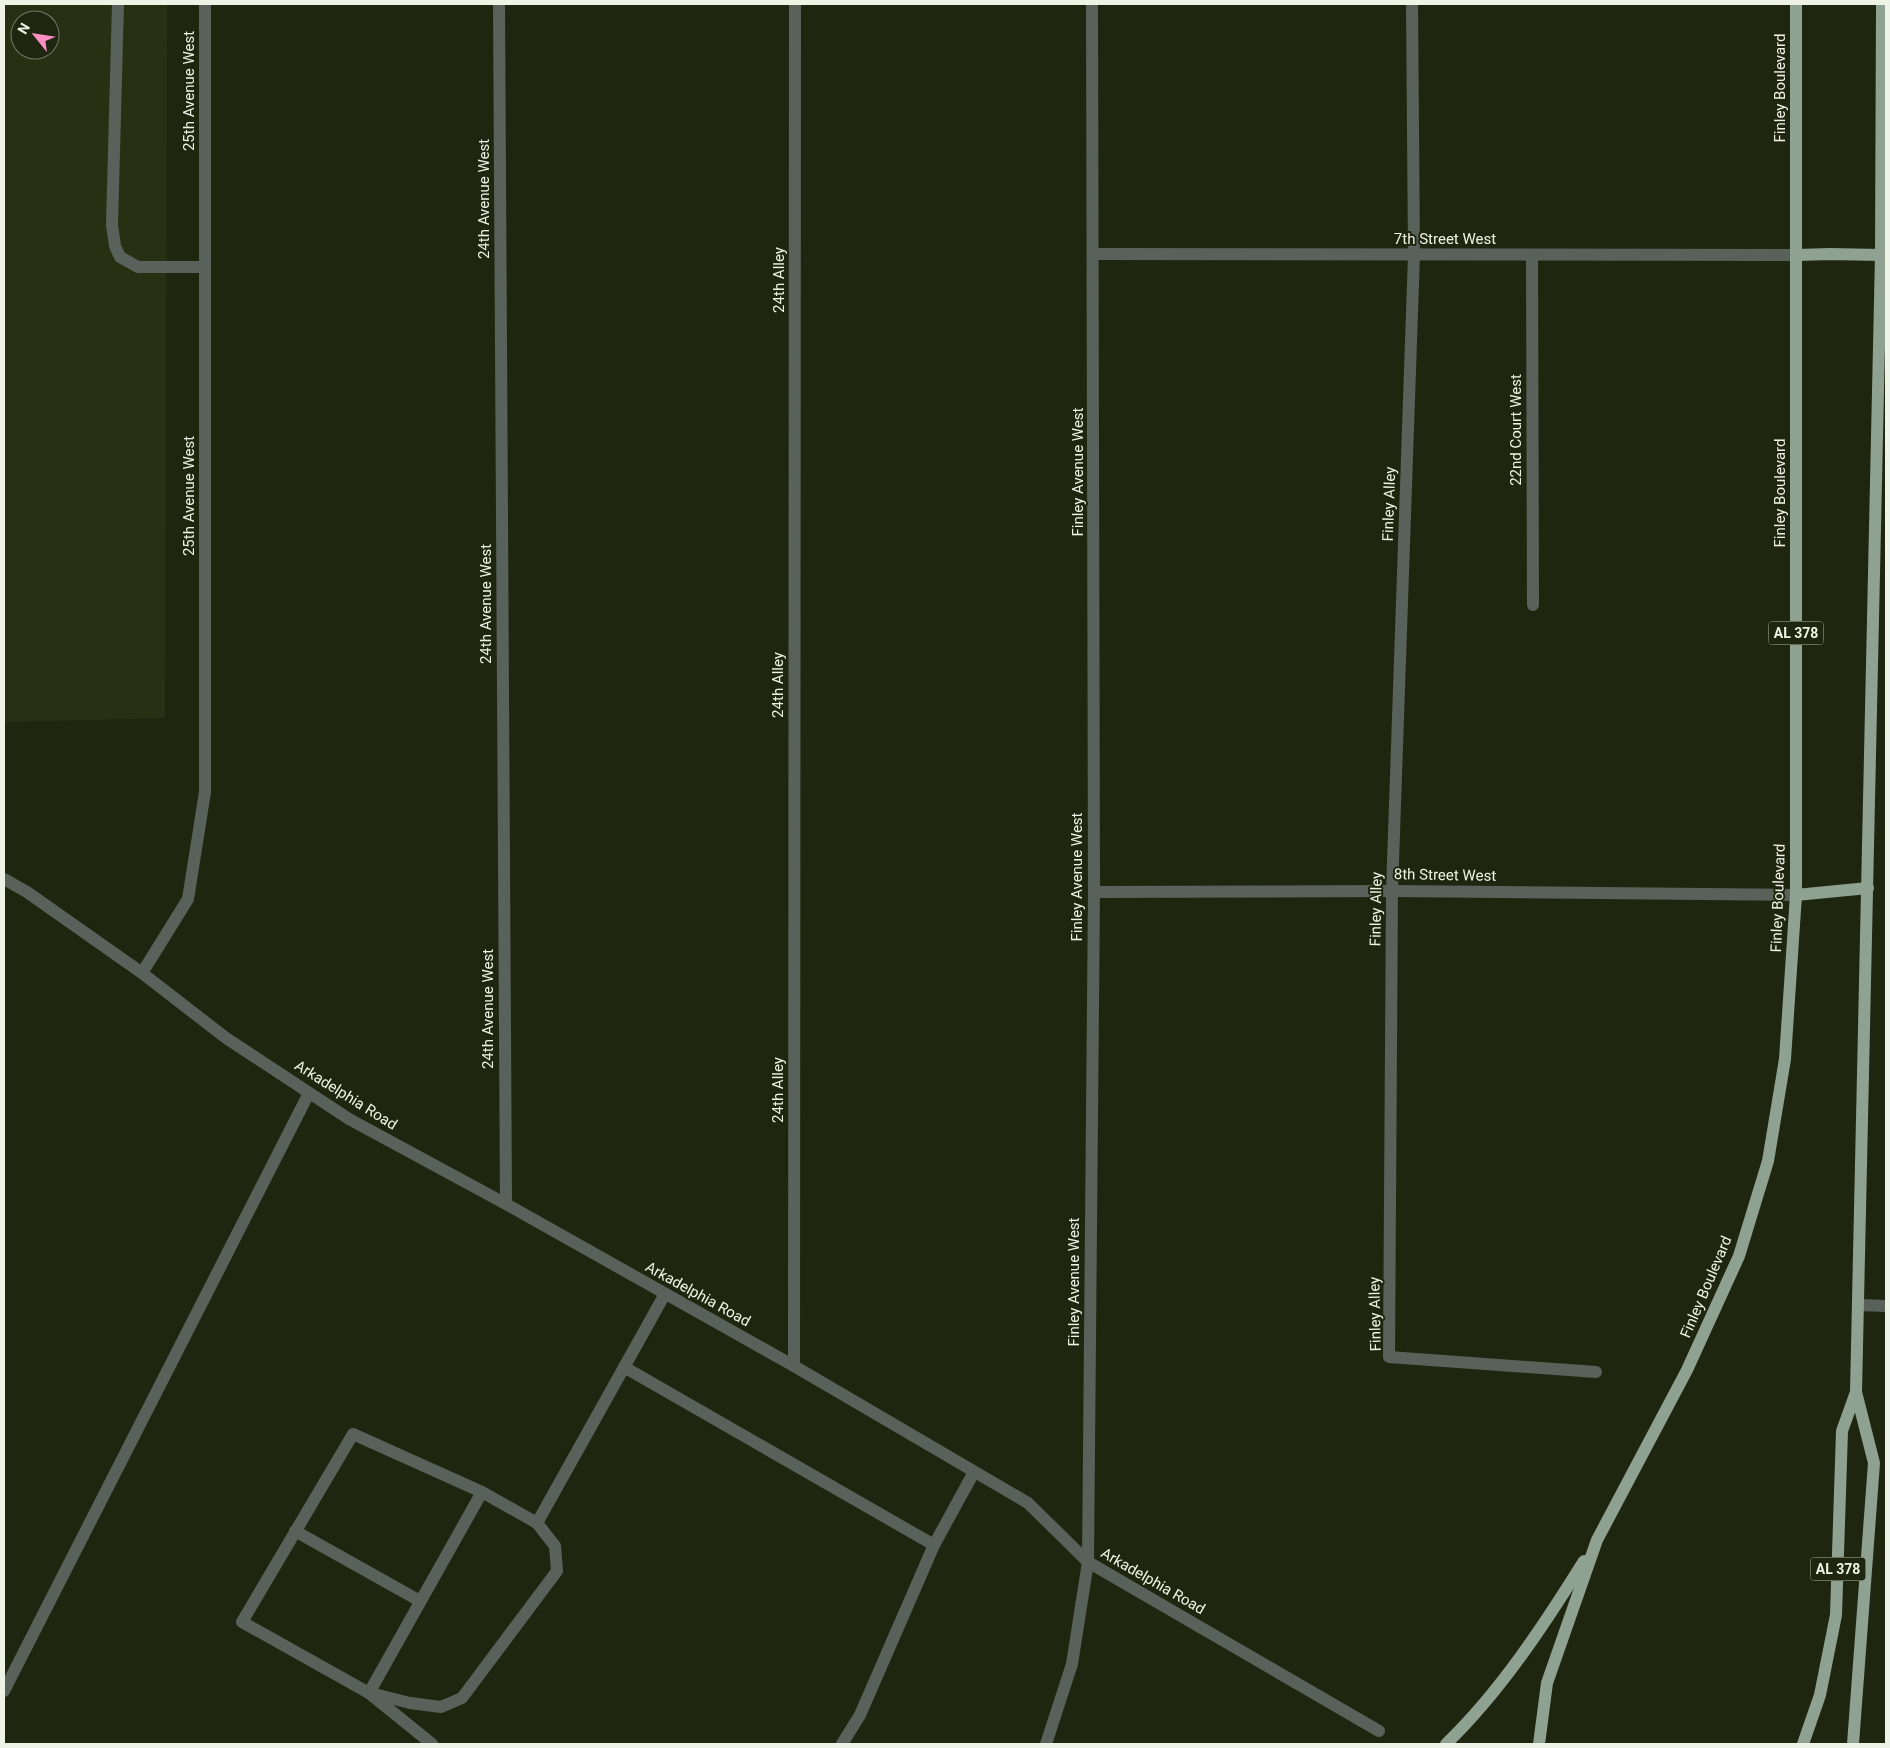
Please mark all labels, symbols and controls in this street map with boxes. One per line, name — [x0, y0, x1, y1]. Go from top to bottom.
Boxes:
north arrow — [10, 10, 60, 60]
text: N — [14, 20, 33, 37]
street label: 25th Avenue West — [180, 31, 198, 151]
street label: Finley Boulevard — [1771, 34, 1789, 142]
street label: 24th Avenue West — [475, 139, 493, 259]
street label: 7th Street West — [1394, 230, 1496, 248]
street label: 24th Alley — [770, 247, 788, 313]
street label: 22nd Court West — [1507, 374, 1525, 486]
street label: Finley Avenue West — [1069, 407, 1087, 537]
street label: 25th Avenue West — [180, 436, 198, 556]
street label: Finley Boulevard — [1771, 439, 1789, 547]
street label: Finley Alley — [1379, 466, 1399, 542]
street label: 24th Avenue West — [477, 544, 495, 664]
road number: AL 378 — [1768, 622, 1824, 644]
street label: 24th Alley — [769, 652, 787, 718]
street label: Finley Avenue West — [1068, 812, 1086, 942]
street label: Finley Boulevard — [1767, 843, 1789, 953]
street label: 8th Street West — [1394, 865, 1496, 885]
street label: Finley Alley — [1366, 872, 1386, 946]
street label: 24th Avenue West — [479, 949, 497, 1069]
street label: Arkadelphia Road — [291, 1056, 401, 1134]
street label: 24th Alley — [769, 1057, 787, 1123]
street label: Finley Avenue West — [1065, 1217, 1083, 1347]
street label: Finley Boulevard — [1676, 1233, 1736, 1341]
street label: Arkadelphia Road — [642, 1258, 754, 1330]
street label: Finley Alley — [1365, 1277, 1385, 1351]
street label: Arkadelphia Road — [1098, 1544, 1208, 1618]
road number: AL 378 — [1810, 1558, 1866, 1580]

